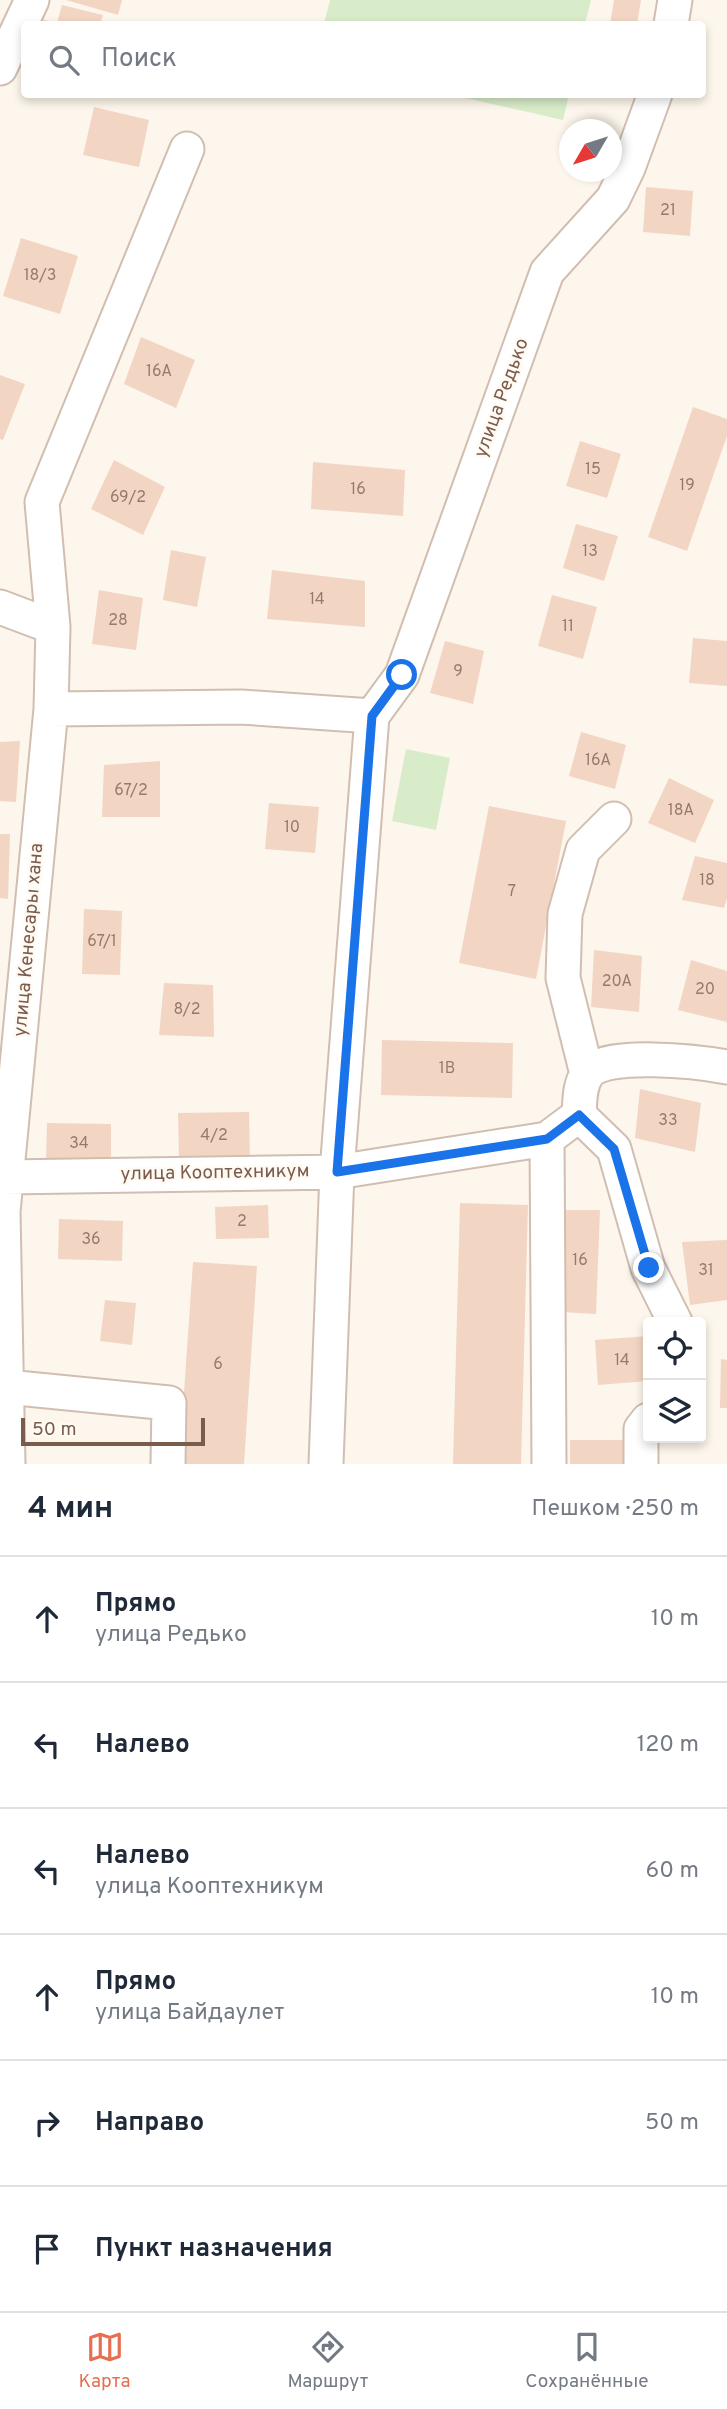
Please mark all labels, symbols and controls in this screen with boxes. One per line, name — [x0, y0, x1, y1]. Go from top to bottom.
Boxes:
search box — [21, 21, 706, 98]
icon: search — [45, 41, 83, 79]
text: Поиск — [101, 43, 177, 76]
north arrow — [559, 119, 622, 182]
house number: 21 — [660, 201, 676, 221]
house number: 18/3 — [24, 266, 56, 286]
street label: улица Редько — [469, 335, 535, 461]
house number: 16А — [146, 362, 172, 382]
house number: 15 — [585, 460, 601, 480]
house number: 19 — [679, 476, 695, 496]
house number: 16 — [350, 480, 366, 500]
house number: 69/2 — [110, 488, 146, 508]
house number: 13 — [582, 542, 598, 562]
house number: 14 — [309, 590, 325, 610]
house number: 28 — [108, 611, 128, 631]
house number: 11 — [562, 617, 574, 637]
route start — [386, 659, 417, 690]
house number: 9 — [453, 662, 463, 682]
house number: 16А — [585, 751, 611, 771]
house number: 67/2 — [114, 781, 148, 801]
house number: 18А — [668, 801, 694, 821]
house number: 10 — [284, 818, 300, 838]
street label: улица Кенесары хана — [9, 842, 49, 1038]
house number: 18 — [699, 871, 715, 891]
house number: 7 — [508, 882, 516, 902]
house number: 67/1 — [87, 932, 117, 952]
house number: 20А — [602, 972, 632, 992]
house number: 20 — [695, 980, 715, 1000]
house number: 8/2 — [174, 1000, 200, 1020]
house number: 1В — [439, 1059, 455, 1079]
house number: 33 — [658, 1111, 678, 1131]
house number: 4/2 — [200, 1126, 228, 1146]
house number: 34 — [69, 1134, 89, 1154]
street label: улица Кооптехникум — [120, 1159, 310, 1187]
house number: 2 — [237, 1212, 247, 1232]
house number: 36 — [81, 1230, 101, 1250]
house number: 16 — [572, 1251, 588, 1271]
route end — [633, 1252, 664, 1283]
house number: 31 — [698, 1261, 714, 1281]
map controls — [643, 1317, 706, 1443]
button: locate — [643, 1317, 706, 1380]
house number: 14 — [614, 1351, 630, 1371]
house number: 6 — [213, 1355, 223, 1375]
button: layers — [643, 1380, 706, 1443]
scale bar — [21, 1415, 205, 1447]
text: 50 m — [32, 1418, 77, 1442]
text: 4 мин — [28, 1491, 113, 1528]
text: Пешком · 250 m — [532, 1495, 699, 1524]
text: Прямо — [95, 1588, 176, 1621]
icon: ahead — [28, 1600, 66, 1638]
text: 10 m — [651, 1605, 699, 1634]
text: улица Редько — [95, 1621, 247, 1650]
icon: left — [28, 1726, 66, 1764]
text: Налево — [95, 1729, 190, 1762]
text: 120 m — [637, 1731, 699, 1760]
text: Налево — [95, 1840, 190, 1873]
icon: left — [28, 1852, 66, 1890]
text: 60 m — [646, 1857, 699, 1886]
text: улица Кооптехникум — [95, 1873, 324, 1902]
text: Прямо — [95, 1966, 176, 1999]
icon: ahead — [28, 1978, 66, 2016]
text: 10 m — [651, 1983, 699, 2012]
text: улица Байдаулет — [95, 1999, 284, 2028]
icon: right — [28, 2104, 66, 2142]
text: Направо — [95, 2107, 204, 2140]
text: 50 m — [645, 2109, 699, 2138]
icon: arrive — [28, 2230, 66, 2268]
text: Пункт назначения — [95, 2233, 333, 2266]
tab: Карта — [78, 2328, 131, 2394]
tab: Маршрут — [287, 2328, 368, 2394]
tab: Сохранённые — [525, 2328, 649, 2394]

